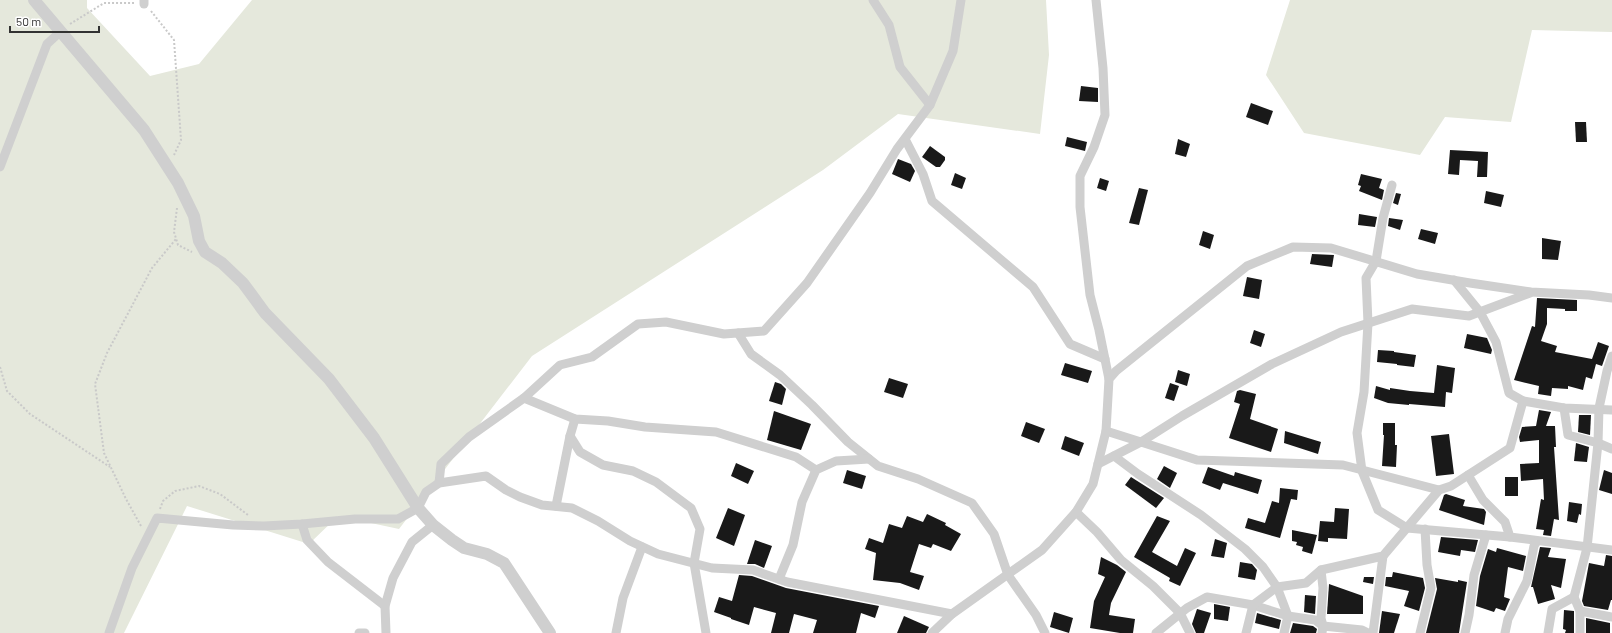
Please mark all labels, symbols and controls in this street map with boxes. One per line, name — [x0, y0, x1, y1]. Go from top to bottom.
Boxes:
scale bar — [10, 8, 99, 34]
text: 50 m — [16, 14, 41, 28]

